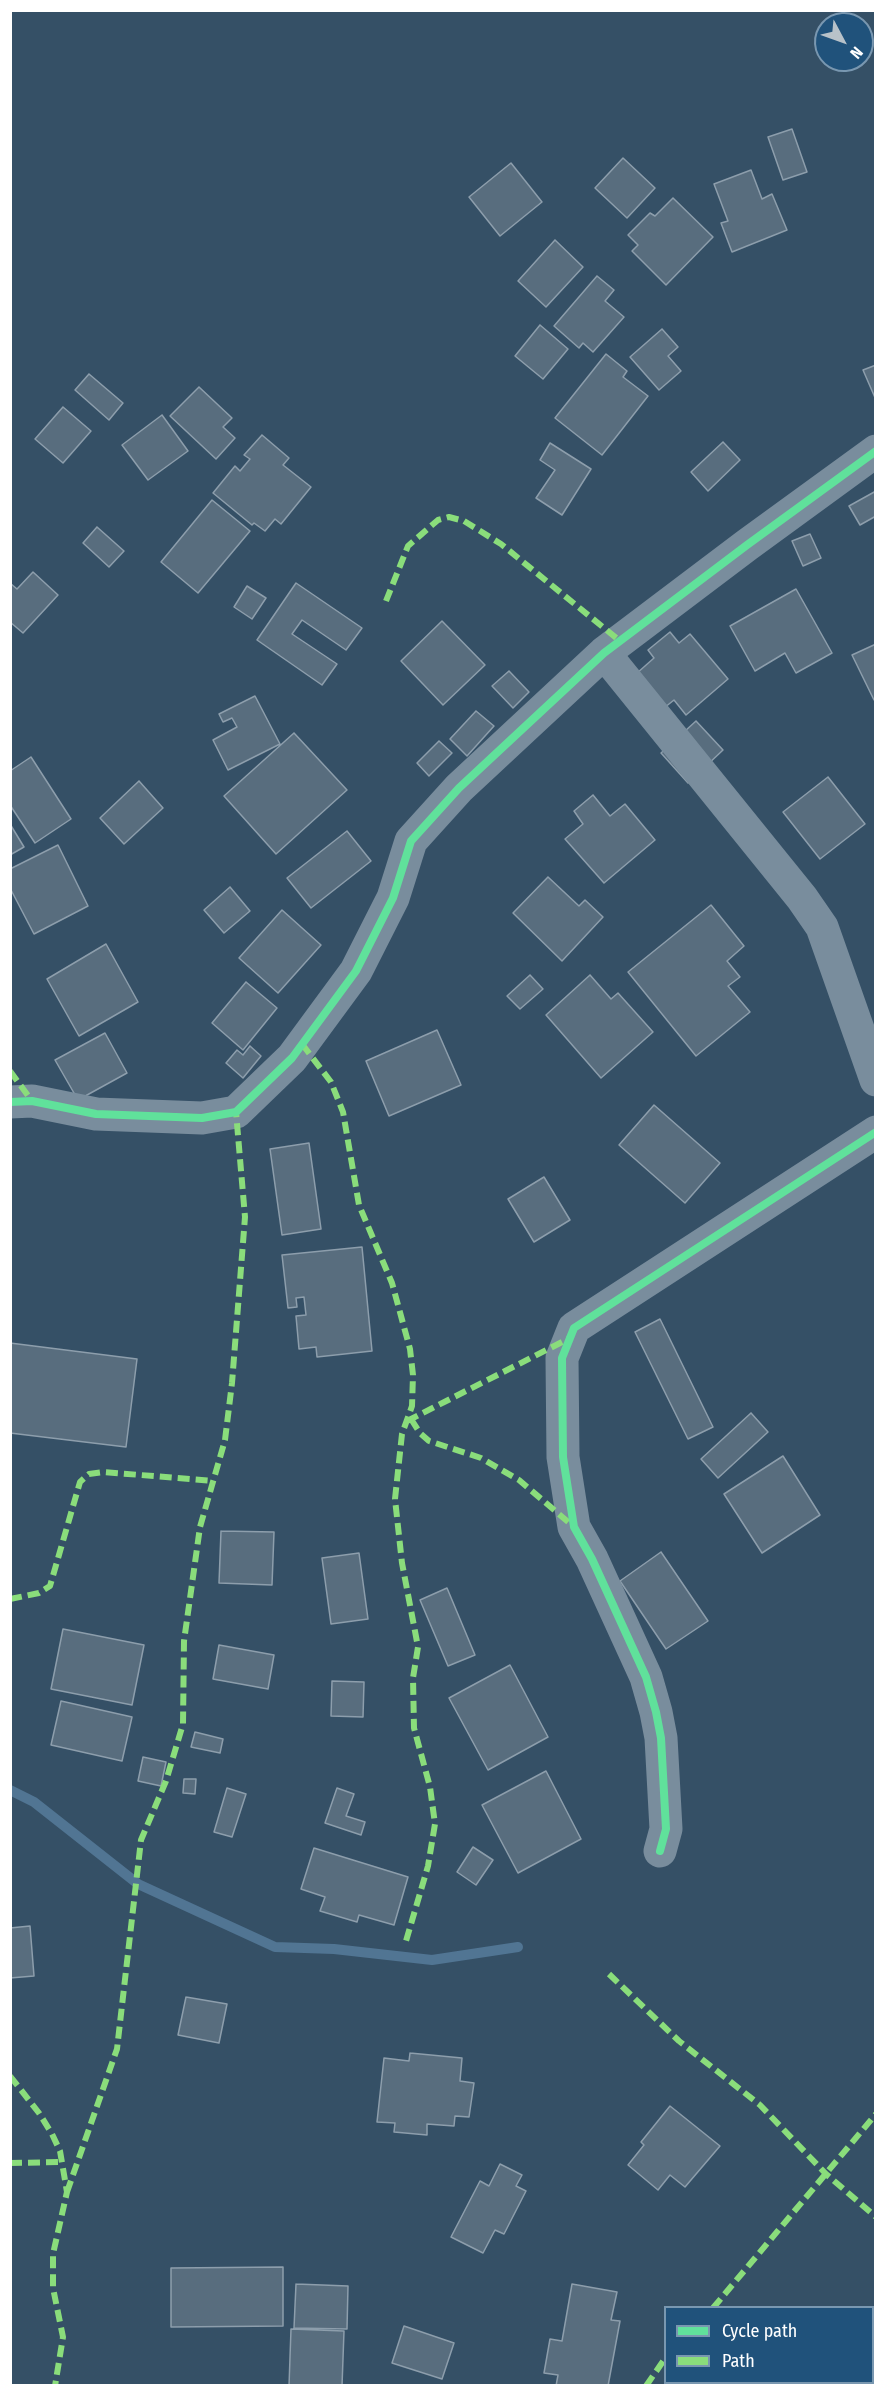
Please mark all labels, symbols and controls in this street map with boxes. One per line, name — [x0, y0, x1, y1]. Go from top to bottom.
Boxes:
north arrow — [814, 12, 874, 72]
text: N — [846, 43, 867, 63]
legend — [664, 2306, 874, 2384]
text: Cycle path — [722, 2320, 797, 2342]
text: Path — [722, 2350, 755, 2372]

